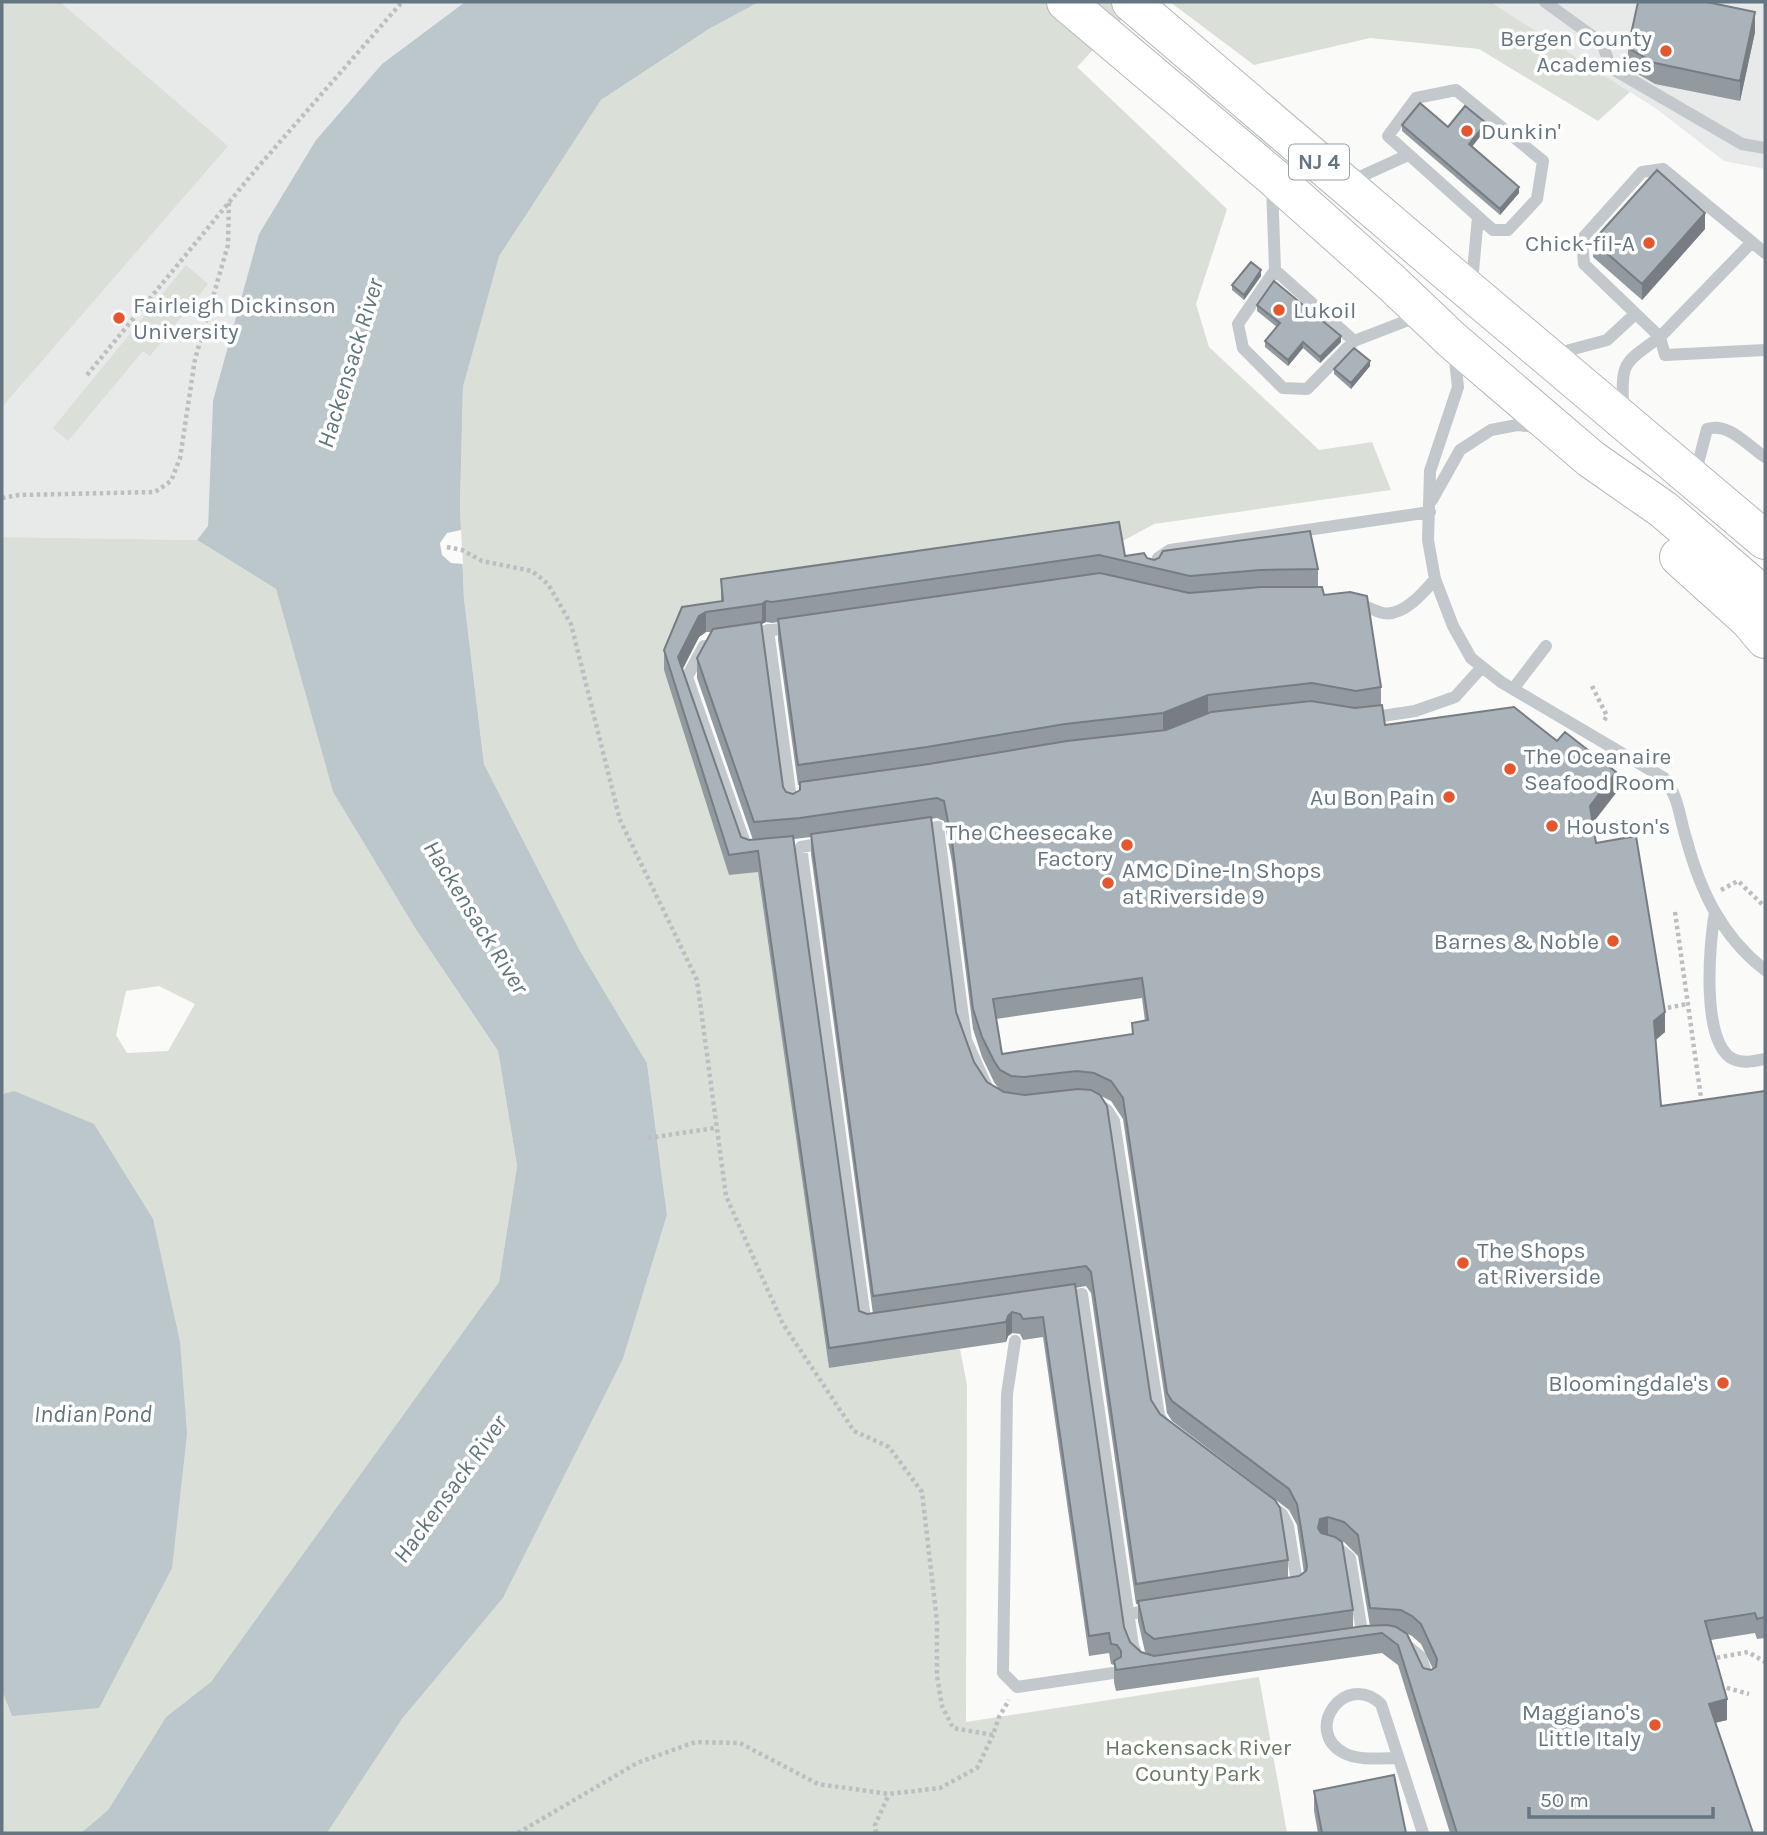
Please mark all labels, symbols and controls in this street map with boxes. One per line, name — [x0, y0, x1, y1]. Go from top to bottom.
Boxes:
place label: Bergen County Academies — [1500, 25, 1652, 78]
marker: Bergen County Academies — [1658, 43, 1674, 59]
place label: Dunkin' — [1481, 118, 1561, 145]
marker: Dunkin' — [1459, 123, 1475, 139]
road number: NJ 4 — [1289, 144, 1349, 180]
place label: Chick-fil-A — [1525, 230, 1635, 257]
marker: Chick-fil-A — [1641, 235, 1657, 251]
water label: Hackensack River — [311, 274, 389, 451]
place label: Fairleigh Dickinson University — [133, 292, 336, 345]
place label: Lukoil — [1293, 297, 1357, 324]
marker: Lukoil — [1271, 302, 1287, 318]
marker: Fairleigh Dickinson University — [111, 310, 127, 326]
place label: The Oceanaire Seafood Room — [1524, 743, 1675, 796]
marker: The Oceanaire Seafood Room — [1502, 761, 1518, 777]
place label: Au Bon Pain — [1310, 784, 1435, 811]
marker: Au Bon Pain — [1441, 789, 1457, 805]
place label: Houston's — [1566, 813, 1670, 840]
marker: Houston's — [1544, 818, 1560, 834]
place label: The Cheesecake Factory — [946, 819, 1113, 872]
water label: Hackensack River — [418, 835, 535, 1000]
marker: The Cheesecake Factory — [1119, 837, 1135, 853]
place label: AMC Dine-In Shops at Riverside 9 — [1122, 857, 1322, 910]
marker: AMC Dine-In Shops at Riverside 9 — [1100, 875, 1116, 891]
place label: Barnes & Noble — [1434, 928, 1599, 955]
marker: Barnes & Noble — [1605, 933, 1621, 949]
place label: The Shops at Riverside — [1477, 1237, 1601, 1290]
marker: The Shops at Riverside — [1455, 1255, 1471, 1271]
place label: Bloomingdale's — [1548, 1370, 1709, 1397]
marker: Bloomingdale's — [1715, 1375, 1731, 1391]
water label: Indian Pond — [34, 1400, 152, 1428]
water label: Hackensack River — [387, 1409, 513, 1568]
place label: Maggiano's Little Italy — [1522, 1699, 1641, 1752]
marker: Maggiano's Little Italy — [1647, 1717, 1663, 1733]
park label: Hackensack River County Park — [1105, 1734, 1292, 1787]
scale bar — [1529, 1776, 1713, 1820]
text: 50 m — [1540, 1788, 1589, 1812]

